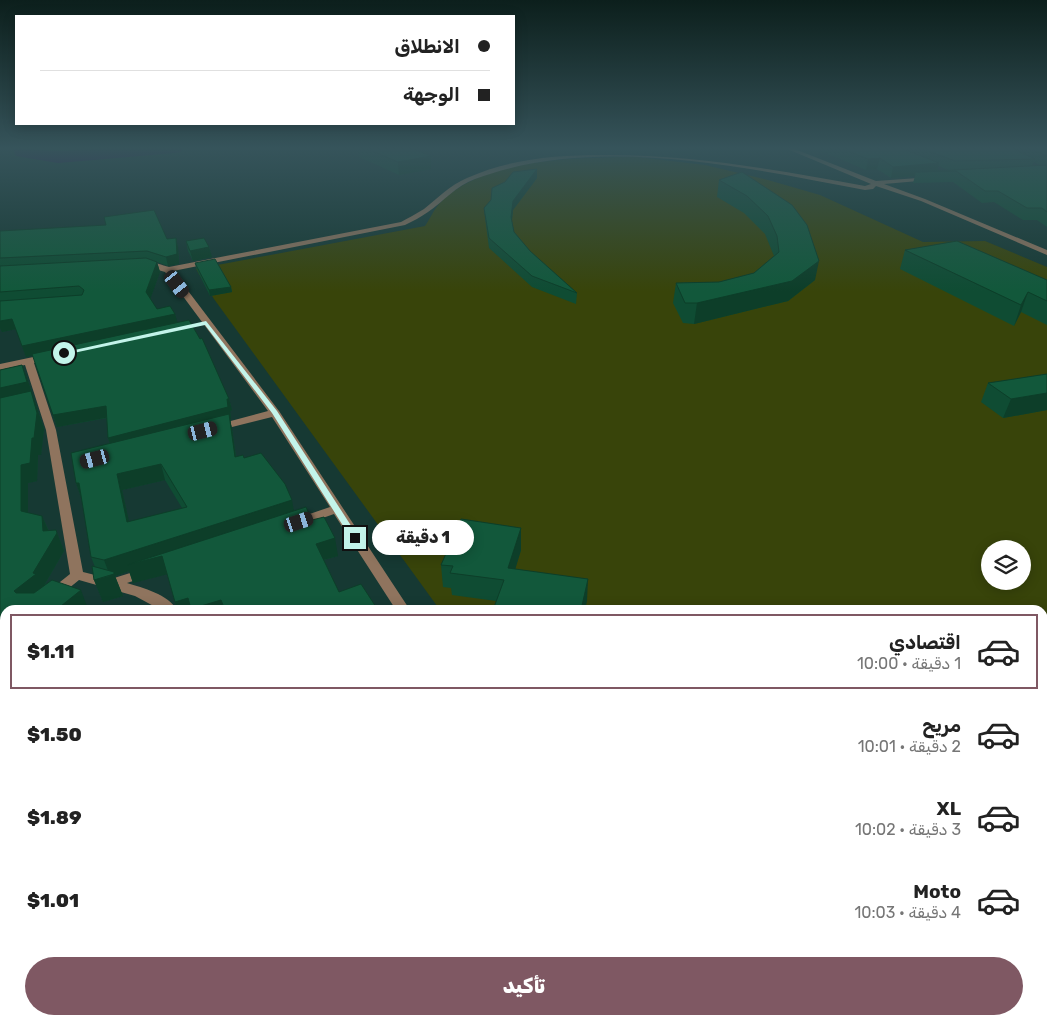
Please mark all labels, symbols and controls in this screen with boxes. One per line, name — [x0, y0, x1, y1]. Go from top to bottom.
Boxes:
text: الانطلاق — [394, 35, 460, 58]
text: الوجهة — [403, 83, 460, 106]
car — [161, 268, 192, 300]
route start — [53, 342, 75, 364]
car — [186, 420, 219, 442]
car — [78, 448, 111, 470]
car — [282, 510, 315, 534]
callout: 1 دقيقة — [372, 520, 475, 556]
route end — [344, 527, 366, 549]
text: 1 دقيقة — [396, 528, 450, 547]
map controls — [981, 540, 1031, 590]
button: layers — [981, 540, 1031, 590]
icon: car — [976, 629, 1021, 674]
text: اقتصادي — [889, 631, 961, 654]
text: $1.11 — [27, 640, 75, 663]
text: 1 دقيقة · 10:00 — [857, 654, 961, 673]
icon: car — [976, 712, 1021, 757]
text: مريح — [922, 714, 961, 737]
text: $1.50 — [27, 723, 82, 746]
text: 2 دقيقة · 10:01 — [858, 737, 961, 756]
icon: car — [976, 795, 1021, 840]
text: XL — [937, 797, 961, 820]
text: $1.89 — [27, 806, 82, 829]
text: 3 دقيقة · 10:02 — [855, 820, 961, 839]
icon: car — [976, 878, 1021, 923]
text: Moto — [913, 880, 961, 903]
text: $1.01 — [27, 889, 79, 912]
text: 4 دقيقة · 10:03 — [854, 903, 961, 922]
button: تأكيد — [25, 957, 1023, 1015]

